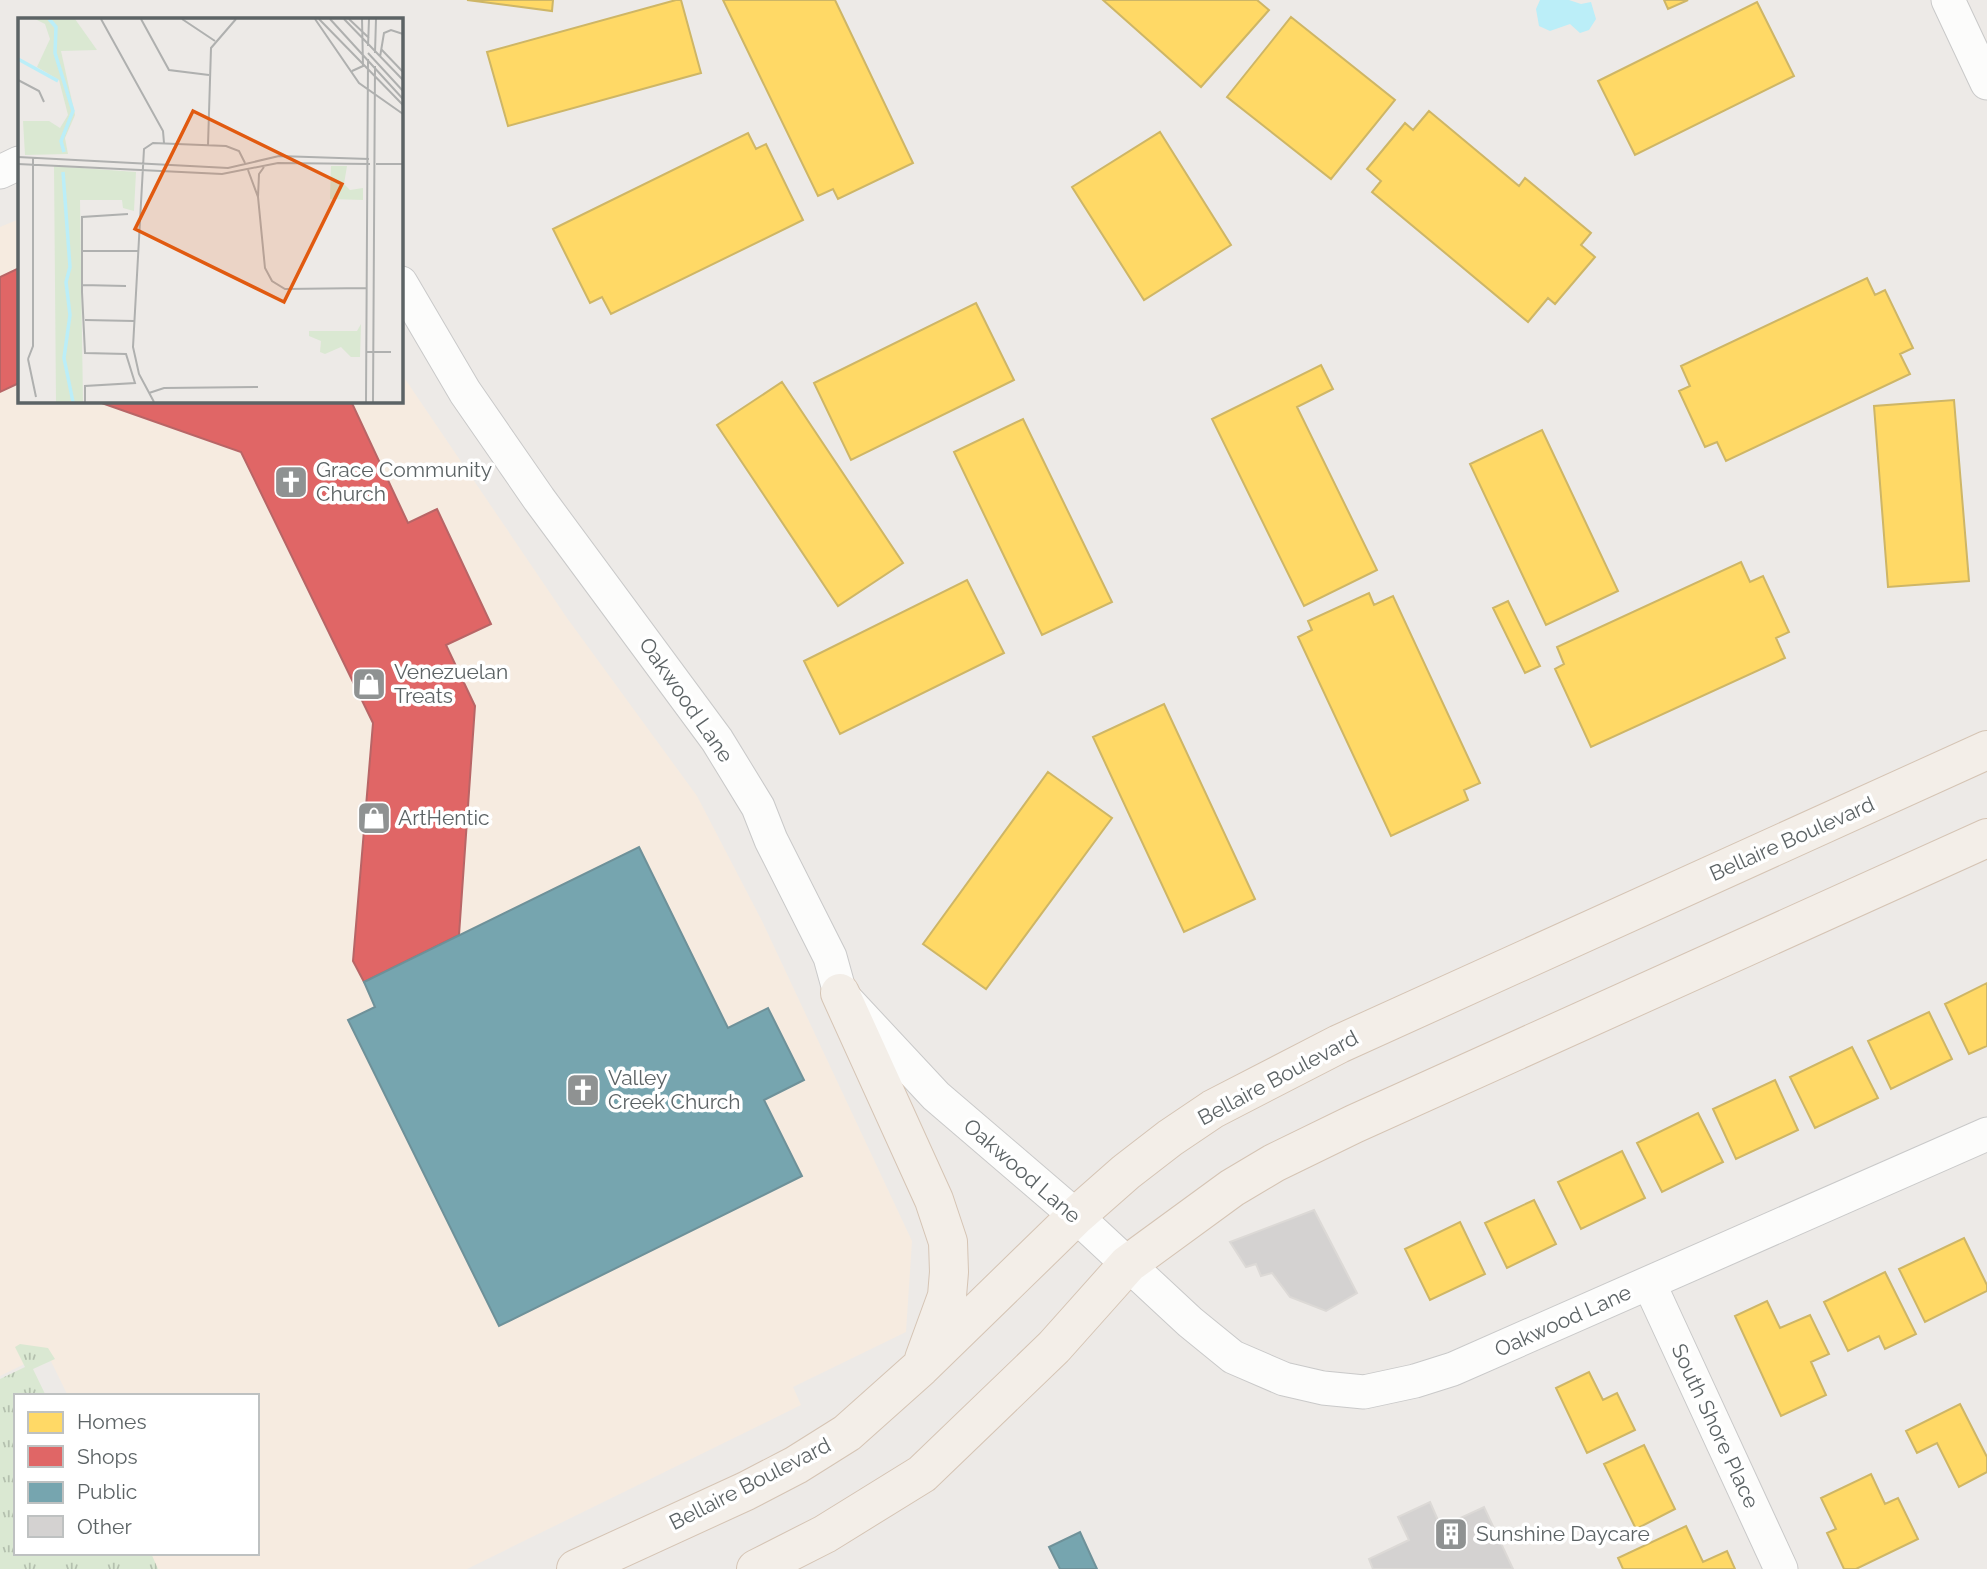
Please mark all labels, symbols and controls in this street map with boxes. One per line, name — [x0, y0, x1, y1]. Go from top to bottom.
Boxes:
inset map — [18, 18, 402, 402]
place label: Grace Community Church — [316, 457, 492, 506]
church icon: Grace Community Church — [272, 463, 310, 501]
street label: Oakwood Lane — [634, 632, 739, 767]
place label: Venezuelan Treats — [394, 659, 508, 708]
shop icon: Venezuelan Treats — [350, 665, 388, 703]
street label: Bellaire Boulevard — [1706, 791, 1878, 886]
shop icon: ArtHentic — [355, 799, 393, 837]
place label: ArtHentic — [398, 805, 490, 830]
street label: Bellaire Boulevard — [1193, 1025, 1362, 1130]
place label: Valley Creek Church — [608, 1065, 741, 1114]
church icon: Valley Creek Church — [564, 1071, 602, 1109]
street label: Oakwood Lane — [959, 1113, 1086, 1228]
street label: Oakwood Lane — [1491, 1279, 1635, 1362]
street label: South Shore Place — [1666, 1340, 1765, 1512]
legend — [14, 1394, 259, 1555]
text: Homes — [77, 1409, 147, 1434]
street label: Bellaire Boulevard — [665, 1432, 835, 1535]
text: Shops — [77, 1444, 138, 1469]
text: Public — [77, 1479, 137, 1504]
text: Other — [77, 1514, 132, 1539]
building icon: Sunshine Daycare — [1432, 1515, 1470, 1553]
place label: Sunshine Daycare — [1476, 1521, 1650, 1546]

